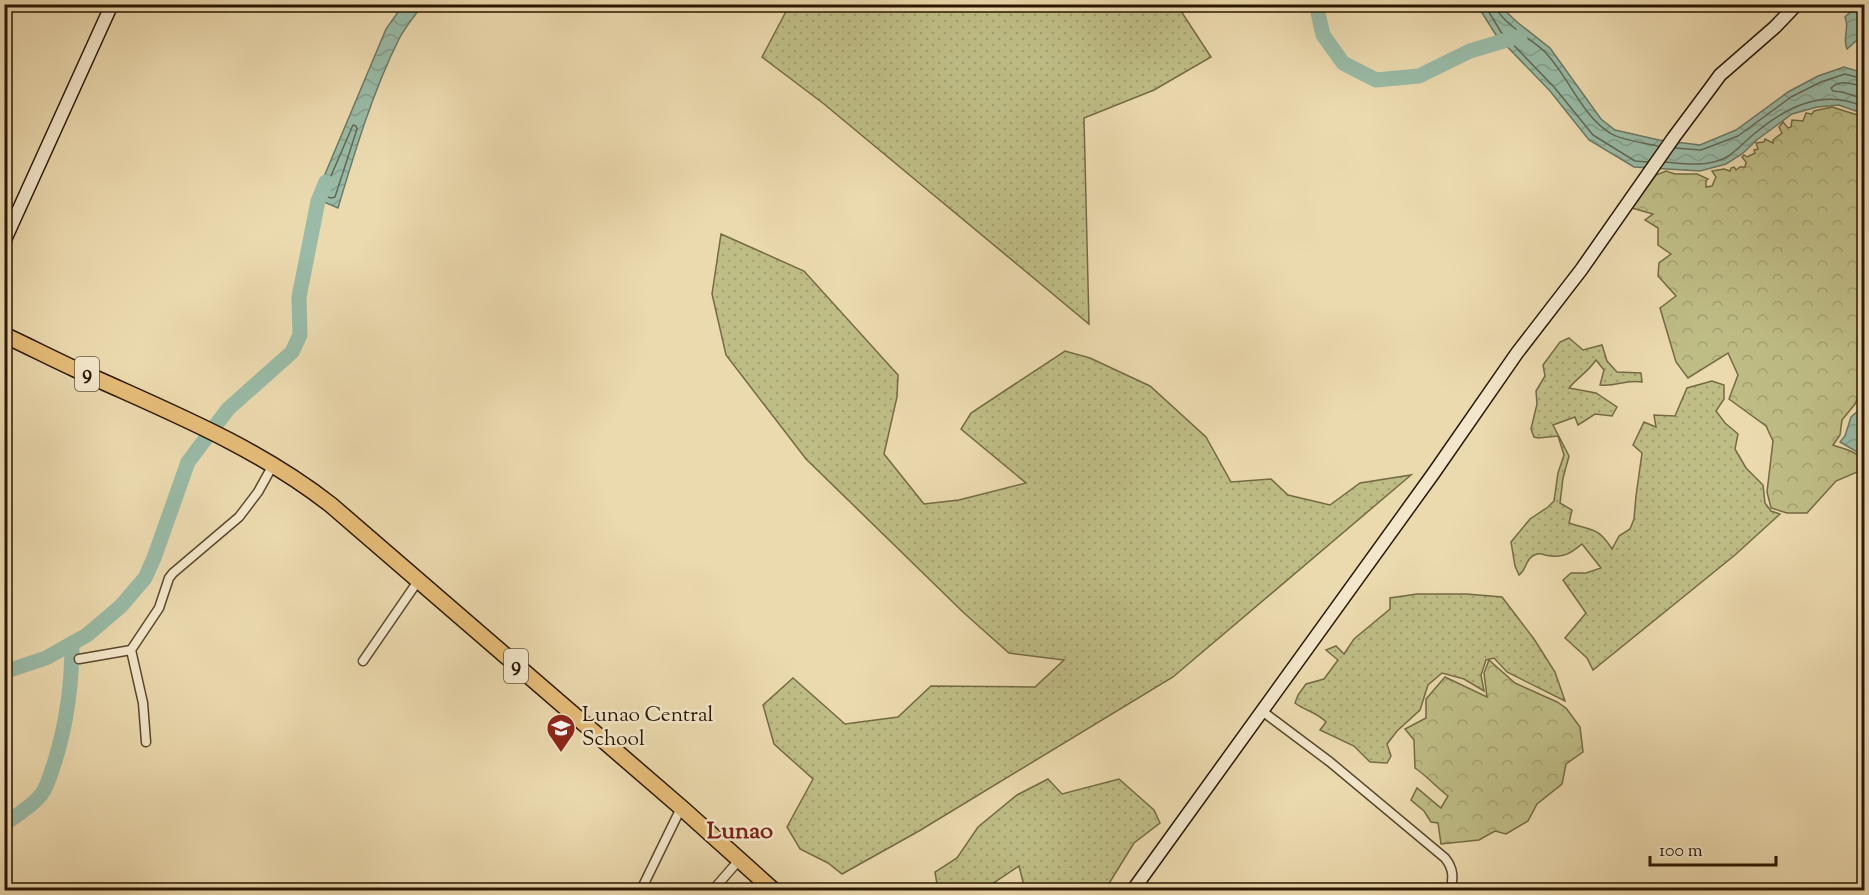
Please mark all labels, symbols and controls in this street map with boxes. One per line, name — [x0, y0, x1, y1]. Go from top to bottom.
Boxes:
road number: 9 — [75, 357, 99, 391]
road number: 9 — [504, 649, 528, 683]
place label: Lunao Central School — [582, 701, 714, 755]
school or university icon: Lunao Central School — [545, 712, 577, 754]
district label: Lunao — [707, 815, 773, 849]
scale bar — [1650, 829, 1776, 867]
text: 100 m — [1659, 839, 1703, 865]

